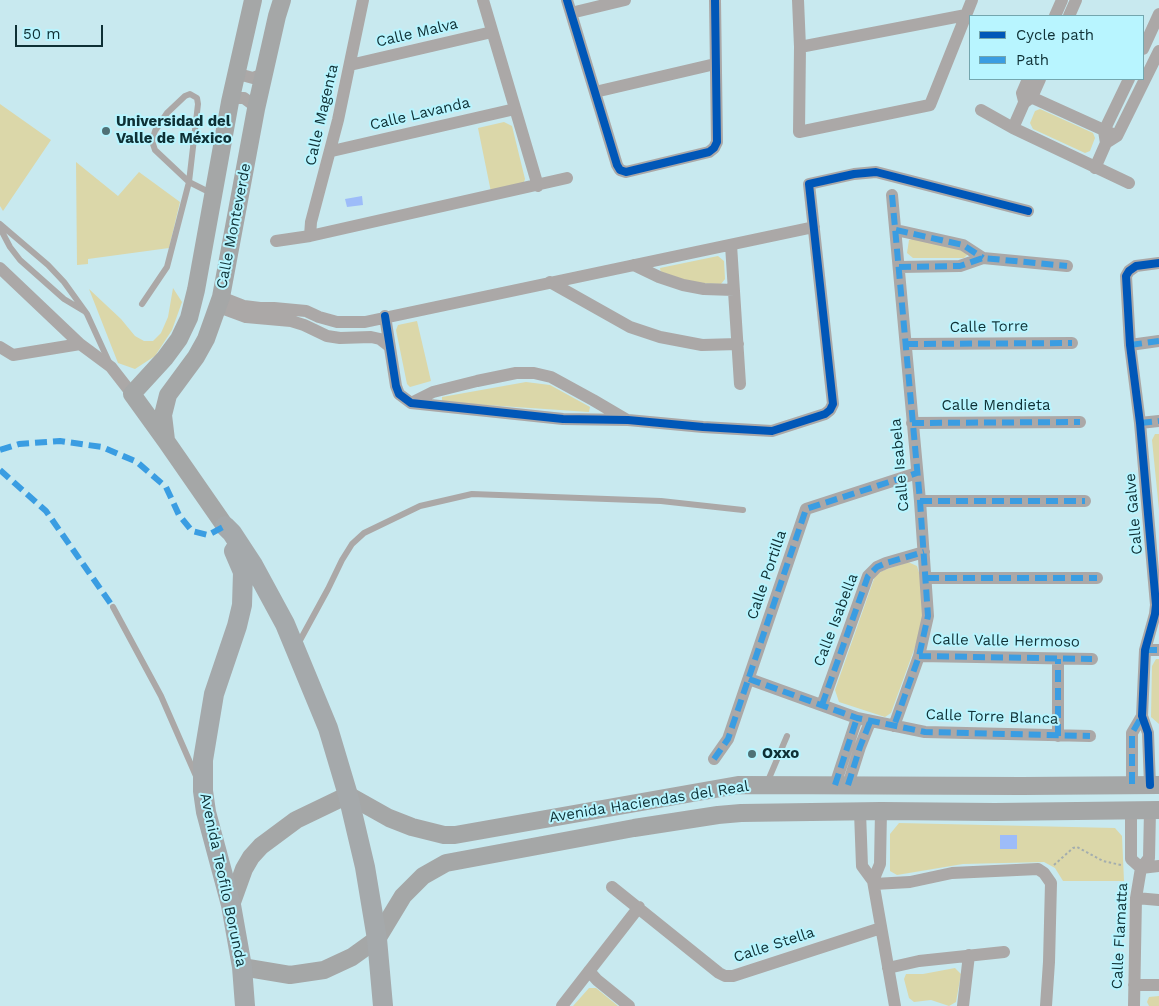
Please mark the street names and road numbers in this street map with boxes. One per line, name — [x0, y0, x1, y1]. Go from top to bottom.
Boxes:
street label: Calle Malva — [374, 15, 460, 51]
street label: Calle Magenta — [302, 63, 342, 167]
street label: Calle Lavanda — [368, 94, 472, 134]
street label: Calle Monteverde — [213, 162, 255, 290]
street label: Calle Torre — [949, 317, 1029, 337]
street label: Calle Mendieta — [942, 397, 1050, 415]
street label: Calle Isabela — [887, 418, 913, 512]
street label: Calle Galve — [1121, 472, 1147, 556]
street label: Calle Portilla — [743, 528, 791, 622]
street label: Calle Isabella — [810, 571, 862, 669]
street label: Calle Valle Hermoso — [932, 631, 1080, 651]
street label: Calle Torre Blanca — [925, 706, 1059, 728]
street label: Avenida Haciendas del Real — [548, 777, 750, 827]
street label: Avenida Teofilo Borunda — [196, 792, 250, 968]
street label: Calle Flamatta — [1108, 882, 1132, 990]
street label: Calle Stella — [731, 923, 817, 967]

